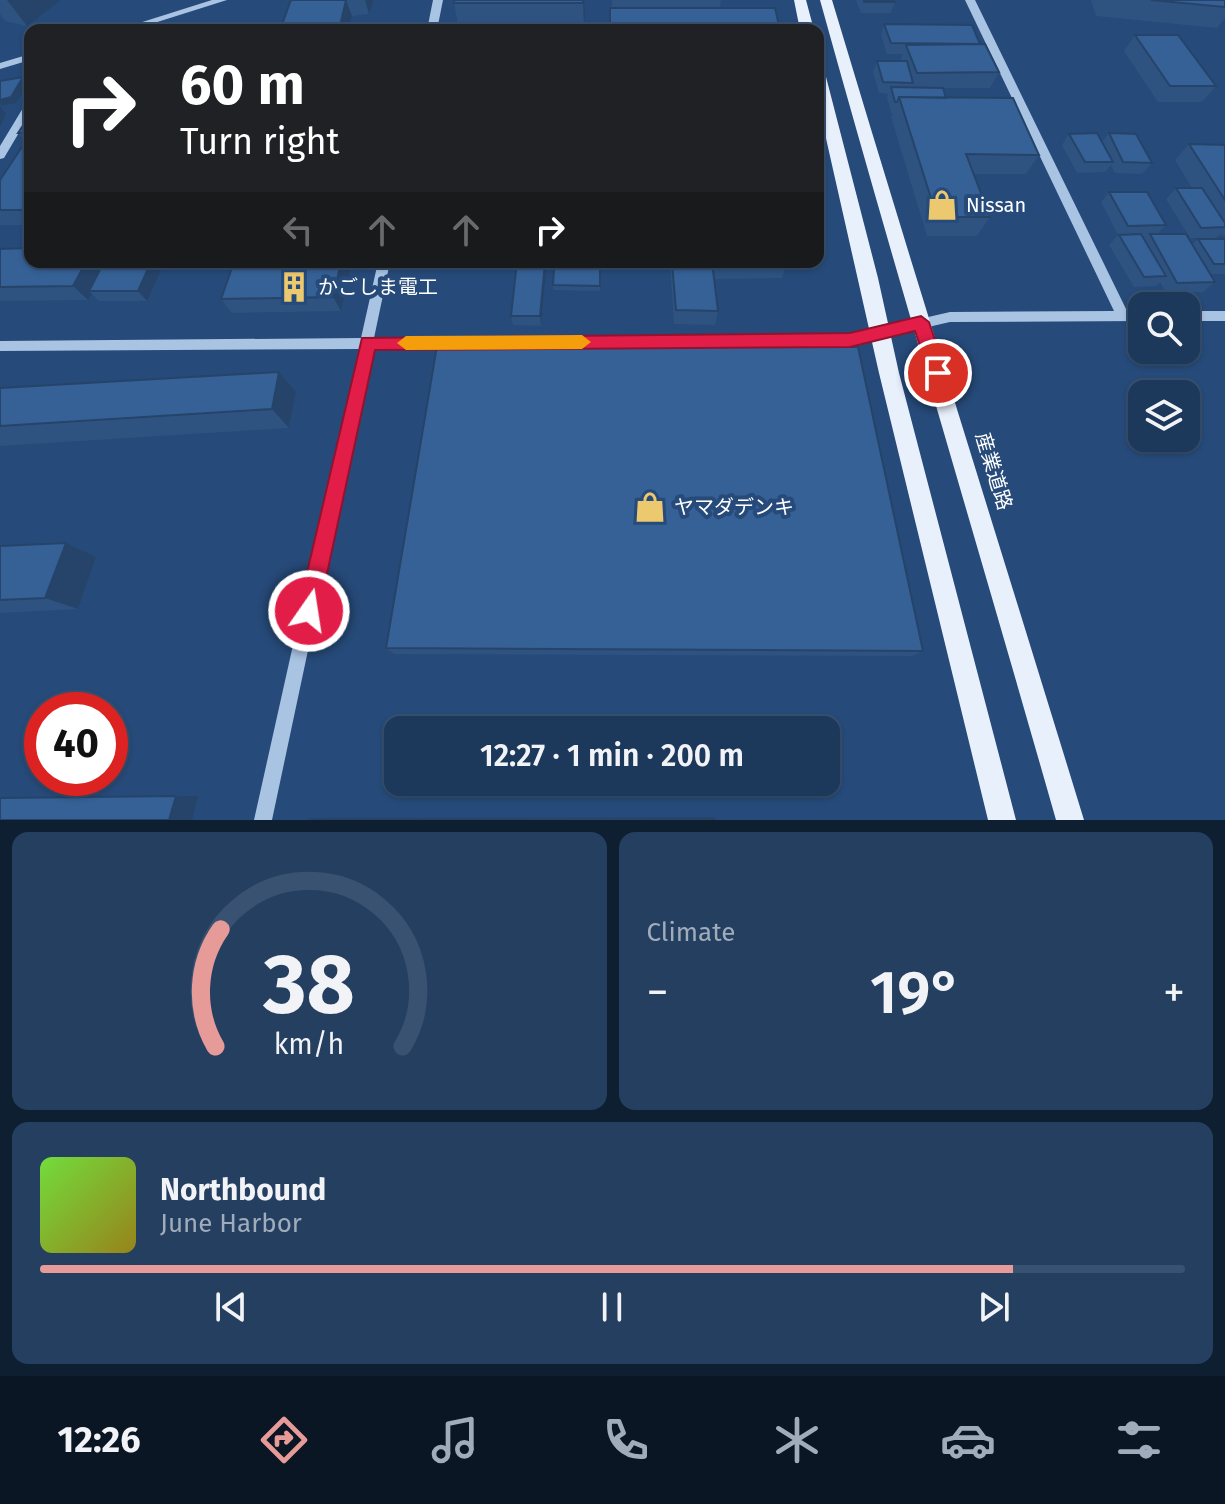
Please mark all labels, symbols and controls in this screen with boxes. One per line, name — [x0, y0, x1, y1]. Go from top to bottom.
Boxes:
text: 60 m — [180, 52, 305, 119]
icon: right — [48, 56, 152, 160]
text: Turn right — [180, 120, 340, 164]
shop icon: Nissan — [925, 188, 959, 222]
place label: Nissan — [966, 193, 1026, 217]
icon: left — [276, 208, 320, 252]
icon: ahead — [360, 208, 404, 252]
icon: ahead — [444, 208, 488, 252]
icon: right — [528, 208, 572, 252]
building icon: かごしま電工 — [277, 270, 311, 304]
place label: かごしま電工 — [318, 275, 438, 299]
map controls — [1128, 292, 1200, 452]
button: search — [1128, 292, 1200, 364]
pin — [904, 339, 972, 407]
icon: arrive — [916, 351, 960, 395]
button: layers — [1128, 380, 1200, 452]
street label: 産業道路 — [971, 429, 1017, 513]
shop icon: ヤマダデンキ — [633, 490, 667, 524]
place label: ヤマダデンキ — [674, 495, 794, 519]
position arrow — [267, 569, 351, 653]
speed limit sign: 40 — [24, 692, 128, 796]
text: 12:27 · 1 min · 200 m — [480, 738, 744, 774]
text: Climate — [647, 917, 735, 948]
text: 38 — [262, 935, 355, 1035]
text: 19° — [870, 957, 962, 1029]
text: − — [647, 966, 669, 1019]
text: + — [1163, 966, 1185, 1019]
text: km/h — [274, 1027, 345, 1062]
text: Northbound — [160, 1172, 326, 1208]
text: June Harbor — [160, 1208, 302, 1239]
icon: previous — [209, 1285, 253, 1329]
icon: pause — [590, 1285, 634, 1329]
icon: next — [972, 1285, 1016, 1329]
icon: directions — [256, 1412, 312, 1468]
icon: music — [427, 1412, 483, 1468]
icon: phone — [598, 1412, 654, 1468]
icon: climate — [769, 1412, 825, 1468]
icon: car — [940, 1412, 996, 1468]
icon: filters — [1111, 1412, 1167, 1468]
text: 12:26 — [58, 1418, 140, 1462]

